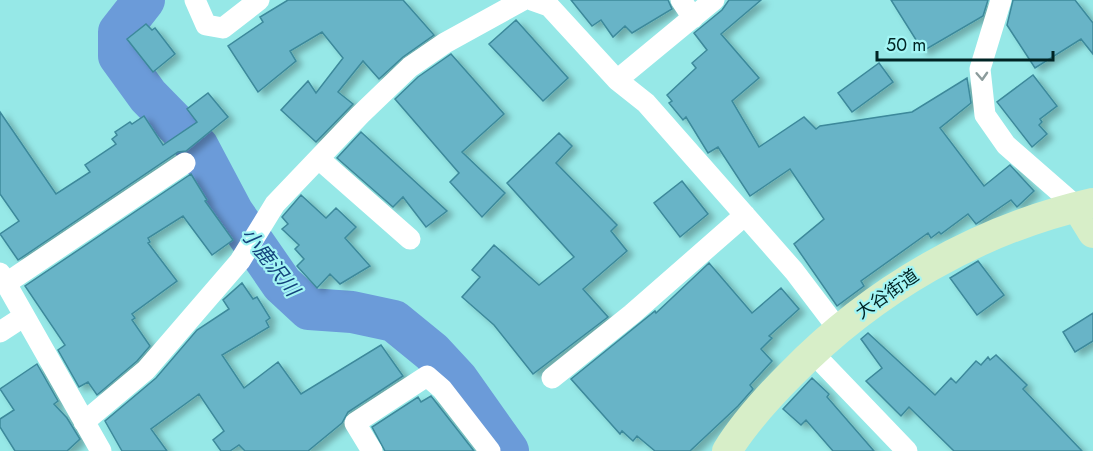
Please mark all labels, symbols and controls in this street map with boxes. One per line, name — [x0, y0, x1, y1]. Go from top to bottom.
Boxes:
scale bar — [877, 24, 1052, 62]
text: 50 m — [886, 32, 926, 58]
one-way arrow — [975, 72, 988, 81]
water label: 小鹿沢川 — [234, 222, 307, 304]
street label: 大谷街道 — [850, 263, 924, 325]

